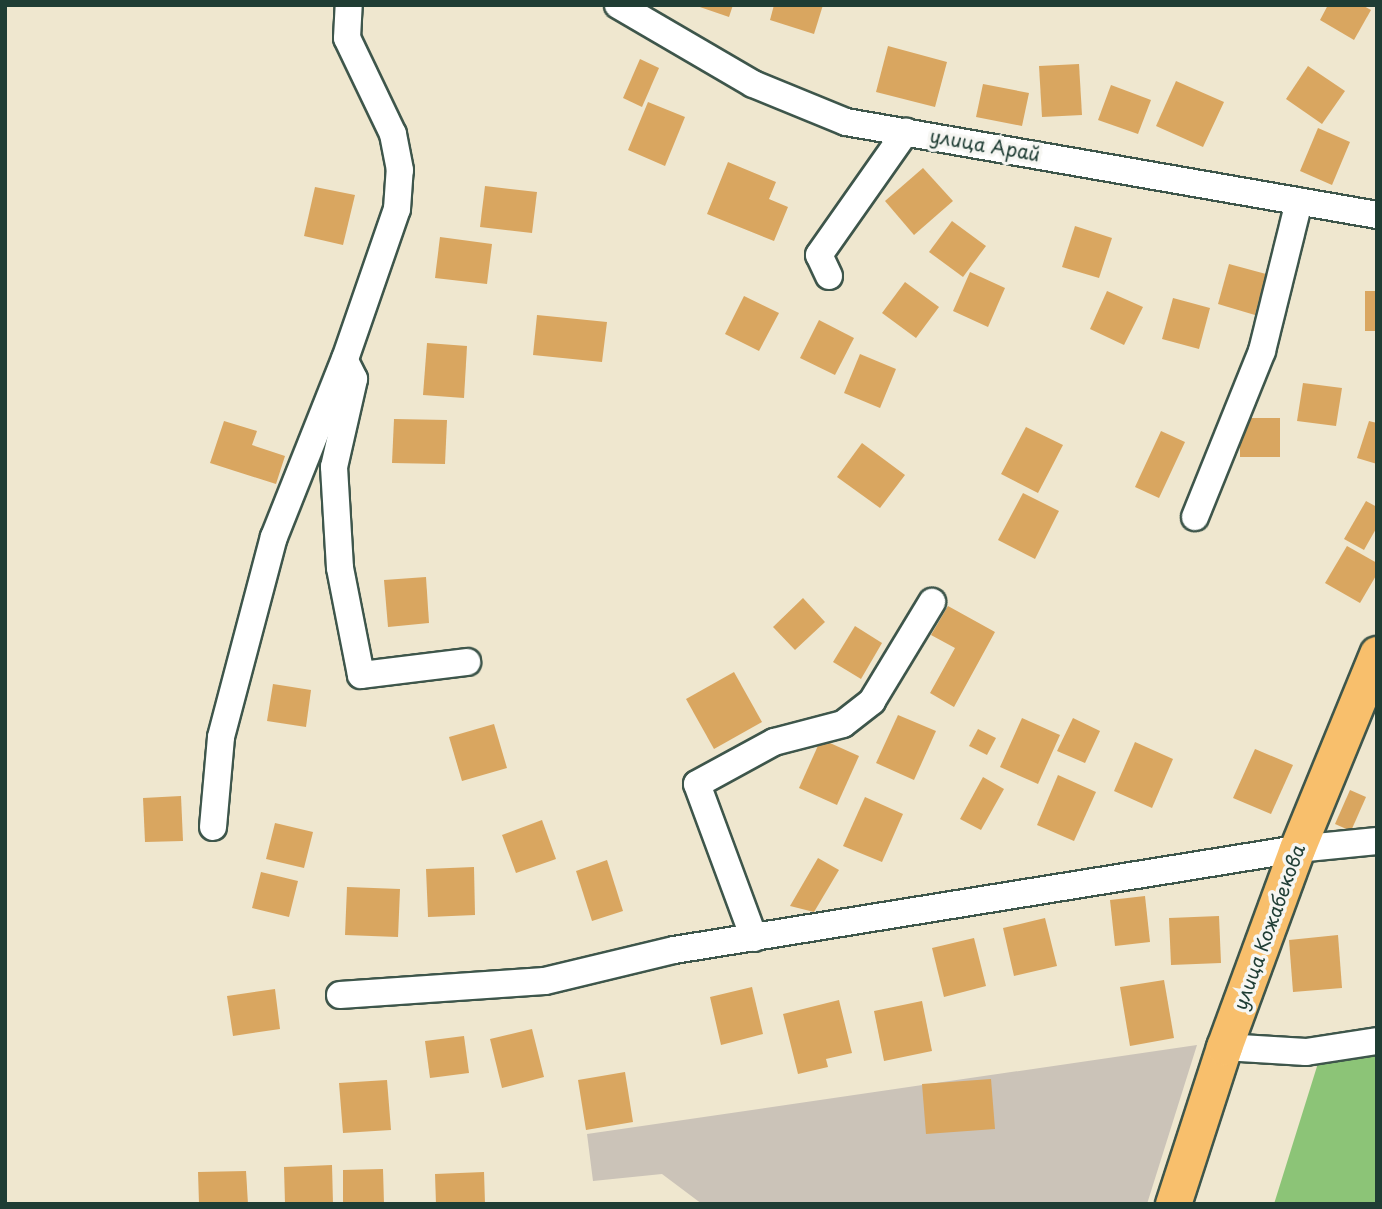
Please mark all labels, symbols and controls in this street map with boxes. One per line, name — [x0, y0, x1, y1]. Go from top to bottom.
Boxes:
street label: улица Арай — [928, 124, 1042, 166]
street label: улица Кожабекова — [1228, 840, 1310, 1014]

